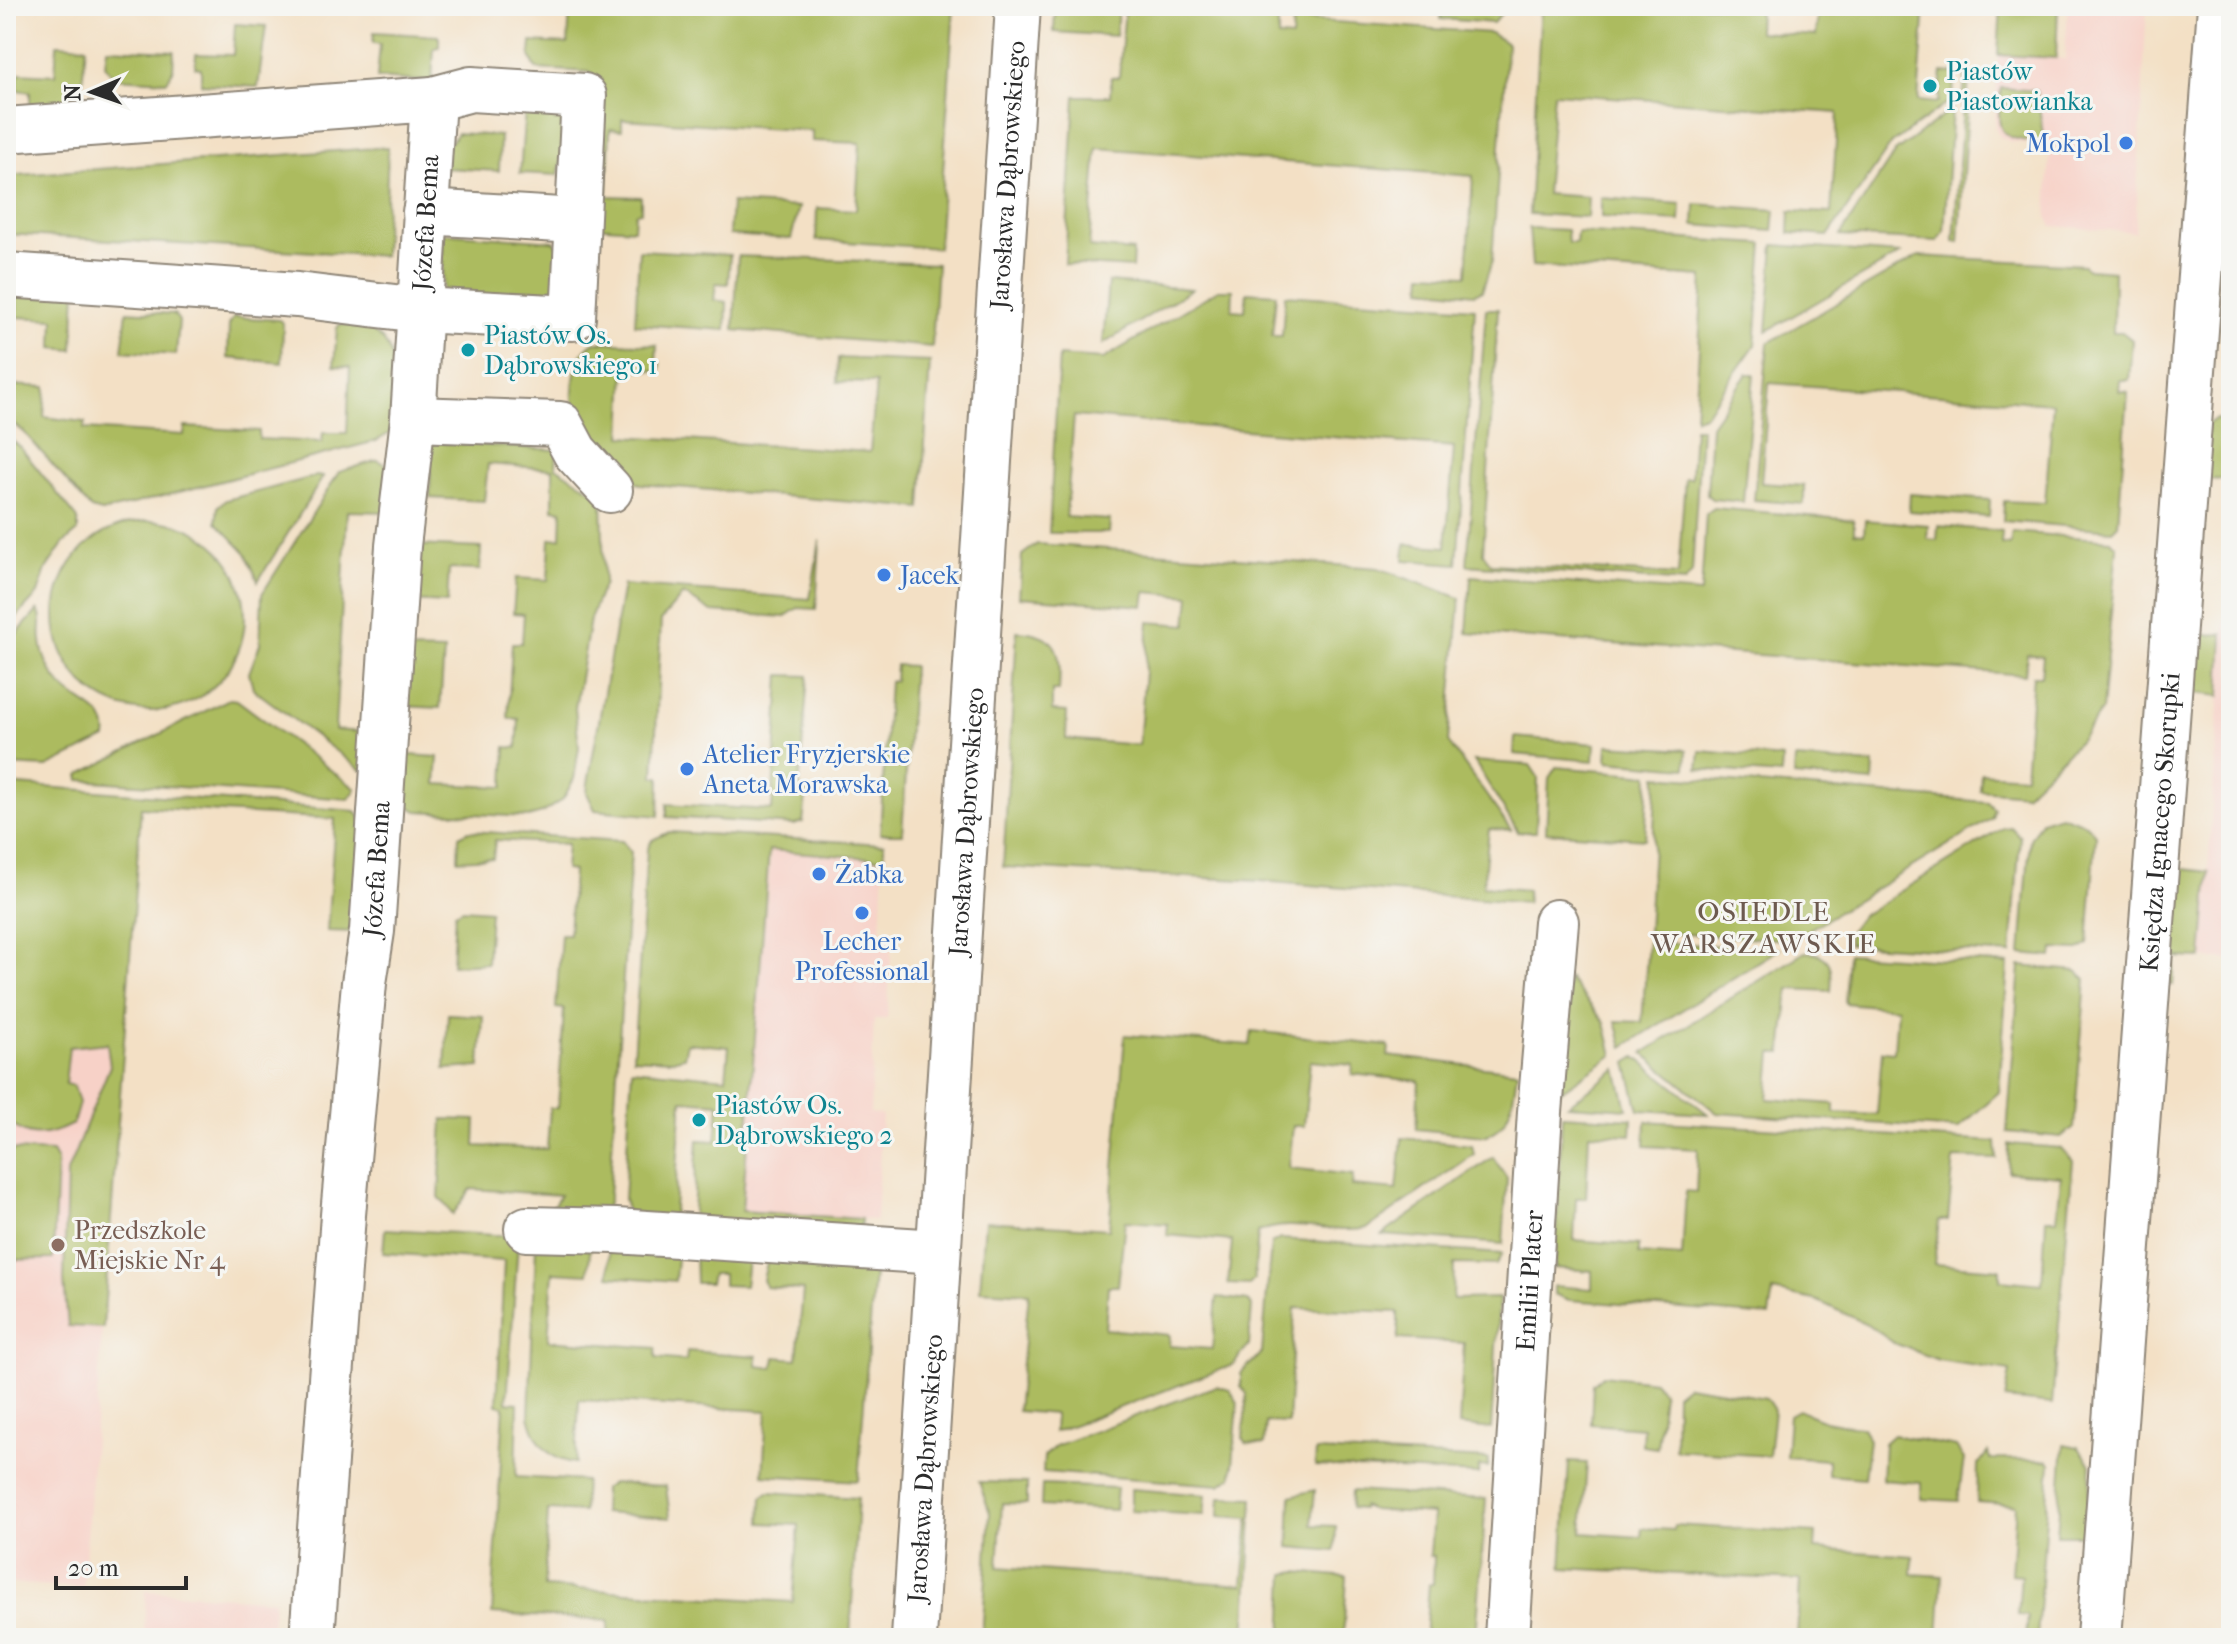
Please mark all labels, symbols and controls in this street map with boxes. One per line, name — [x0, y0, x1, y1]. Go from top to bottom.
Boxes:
street label: Jarosława Dąbrowskiego — [983, 40, 1031, 312]
north arrow — [52, 52, 132, 132]
place label: Piastów Piastowianka — [1946, 56, 2093, 117]
marker: Piastów Piastowianka — [1921, 77, 1939, 95]
text: N — [60, 84, 86, 101]
place label: Mokpol — [2026, 128, 2110, 159]
marker: Mokpol — [2117, 134, 2135, 152]
street label: Józefa Bema — [405, 153, 445, 294]
place label: Piastów Os. Dąbrowskiego 1 — [484, 320, 657, 382]
marker: Piastów Os. Dąbrowskiego 1 — [459, 341, 477, 359]
place label: Jacek — [898, 560, 959, 591]
marker: Jacek — [875, 566, 893, 584]
street label: Księdza Ignacego Skorupki — [2133, 671, 2186, 973]
street label: Jarosława Dąbrowskiego — [942, 686, 990, 959]
place label: Atelier Fryzjerskie Aneta Morawska — [702, 739, 910, 800]
marker: Atelier Fryzjerskie Aneta Morawska — [678, 760, 696, 778]
street label: Józefa Bema — [355, 799, 396, 941]
place label: Żabka — [835, 858, 904, 890]
marker: Żabka — [810, 865, 828, 883]
district label: OSIEDLE WARSZAWSKIE — [1650, 895, 1877, 960]
marker: Lecher Professional — [853, 904, 871, 922]
place label: Lecher Professional — [795, 926, 929, 987]
place label: Piastów Os. Dąbrowskiego 2 — [715, 1090, 893, 1152]
marker: Piastów Os. Dąbrowskiego 2 — [690, 1111, 708, 1129]
street label: Emilii Plater — [1510, 1209, 1549, 1352]
place label: Przedszkole Miejskie Nr 4 — [74, 1215, 225, 1276]
marker: Przedszkole Miejskie Nr 4 — [49, 1236, 67, 1254]
street label: Jarosława Dąbrowskiego — [901, 1333, 949, 1606]
scale bar — [56, 1540, 186, 1590]
text: 20 m — [68, 1554, 119, 1582]

